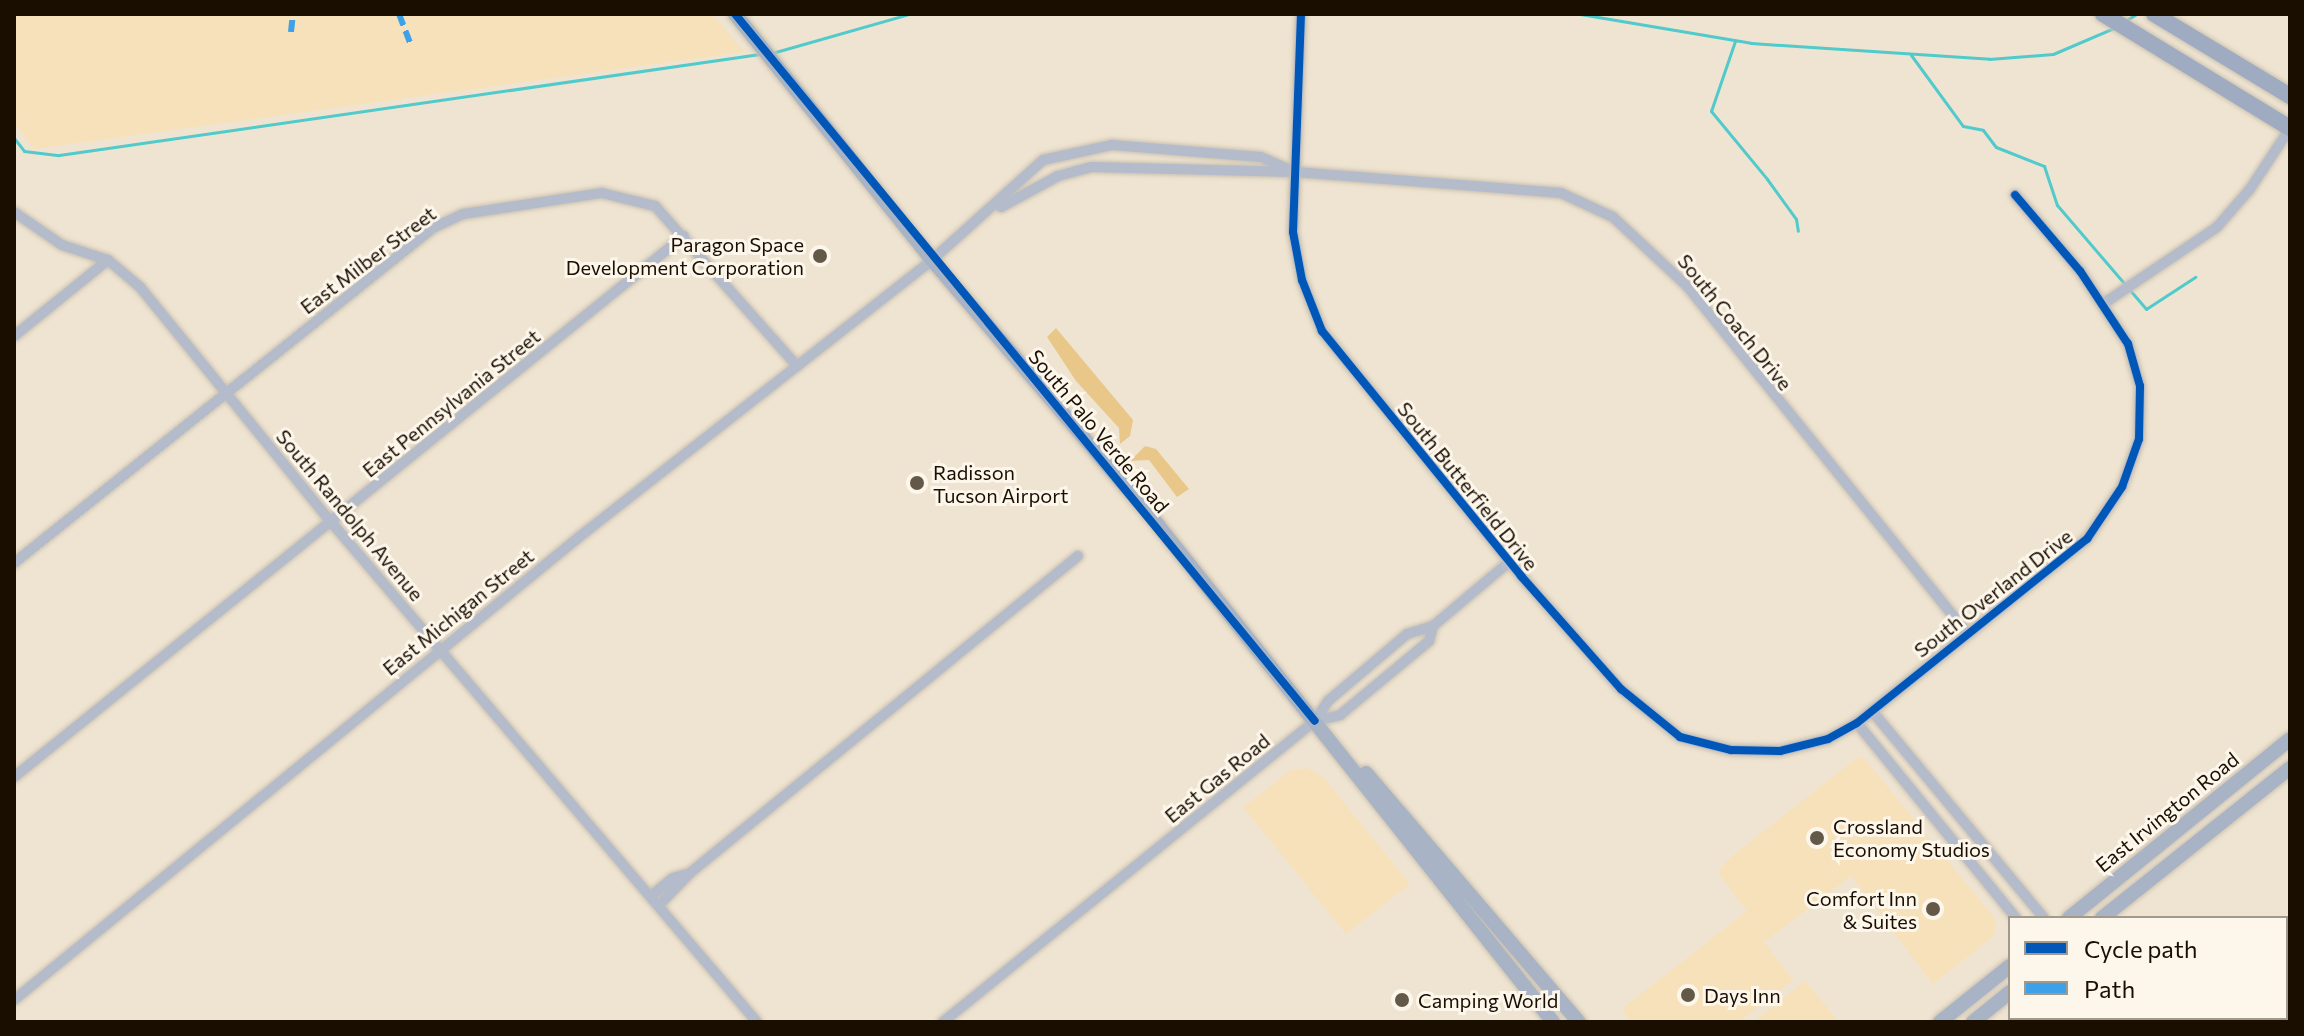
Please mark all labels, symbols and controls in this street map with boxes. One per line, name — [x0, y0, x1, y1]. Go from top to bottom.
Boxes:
street label: East Milber Street — [295, 201, 441, 319]
place label: Paragon Space Development Corporation — [566, 232, 804, 279]
marker: Paragon Space Development Corporation — [811, 247, 829, 265]
street label: South Coach Drive — [1673, 249, 1797, 395]
street label: East Pennsylvania Street — [357, 324, 545, 482]
street label: South Palo Verde Road — [1024, 345, 1174, 517]
street label: South Butterfield Drive — [1393, 397, 1543, 575]
street label: South Randolph Avenue — [271, 425, 429, 605]
place label: Radisson Tucson Airport — [933, 460, 1068, 507]
marker: Radisson Tucson Airport — [908, 474, 926, 492]
street label: South Overland Drive — [1909, 524, 2077, 662]
street label: East Michigan Street — [378, 544, 538, 680]
street label: East Gas Road — [1160, 728, 1274, 828]
street label: East Irvington Road — [2091, 747, 2243, 877]
place label: Crossland Economy Studios — [1833, 814, 1990, 861]
marker: Crossland Economy Studios — [1808, 829, 1826, 847]
place label: Comfort Inn & Suites — [1806, 886, 1917, 933]
marker: Comfort Inn & Suites — [1924, 900, 1942, 918]
legend — [2008, 916, 2288, 1020]
text: Cycle path — [2084, 934, 2198, 963]
text: Path — [2084, 974, 2135, 1003]
place label: Days Inn — [1704, 983, 1781, 1007]
marker: Days Inn — [1679, 986, 1697, 1004]
place label: Camping World — [1418, 988, 1558, 1012]
marker: Camping World — [1393, 991, 1411, 1009]

